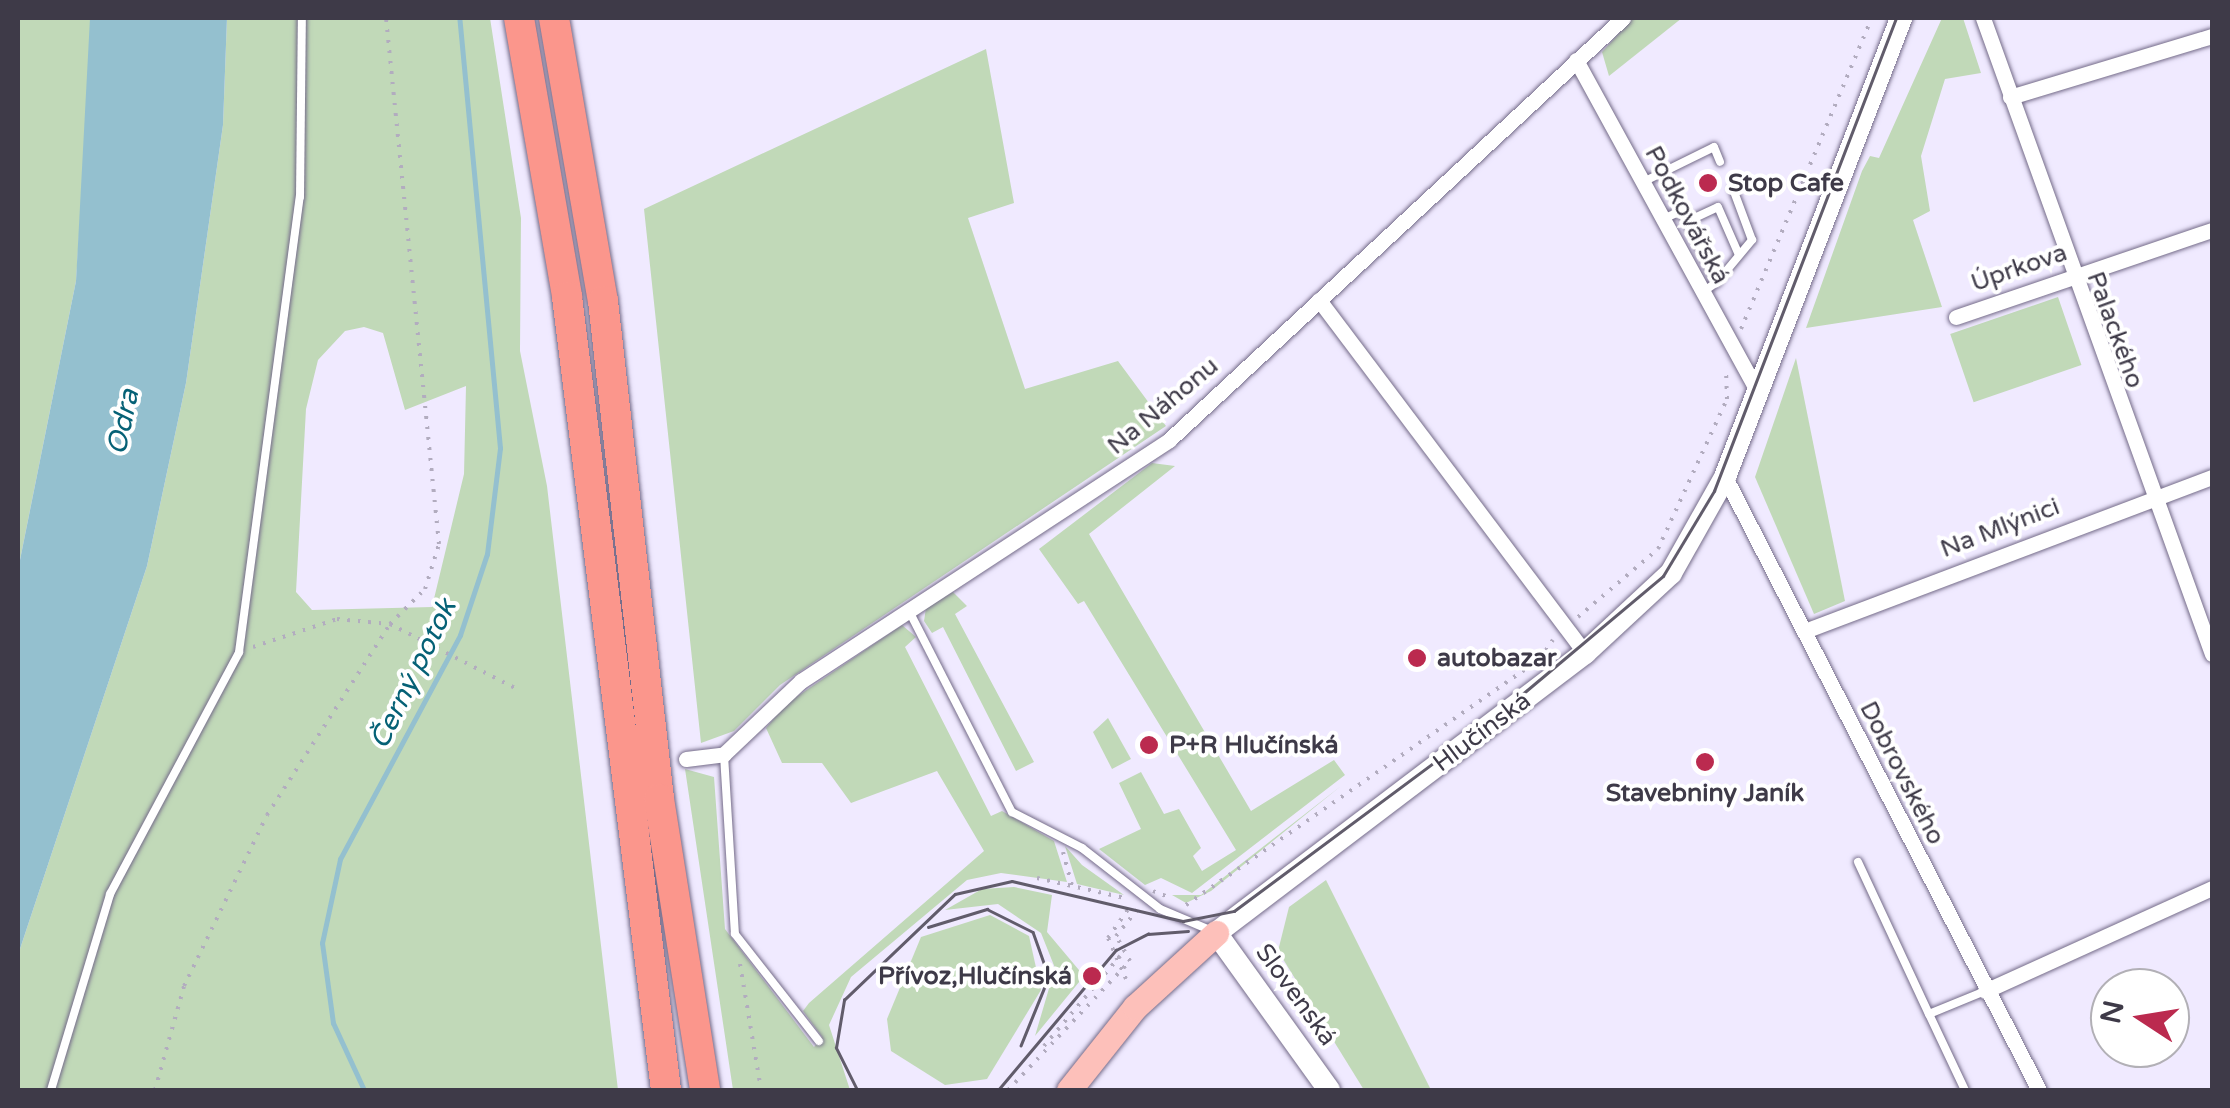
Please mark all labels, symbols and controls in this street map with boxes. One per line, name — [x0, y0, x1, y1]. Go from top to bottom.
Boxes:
street label: Podkovářská — [1638, 141, 1736, 289]
place label: Stop Cafe — [1728, 168, 1844, 198]
marker: Stop Cafe — [1697, 172, 1719, 194]
street label: Úprkova — [1967, 238, 2071, 298]
street label: Palackého — [2080, 268, 2150, 392]
street label: Na Náhonu — [1101, 351, 1225, 461]
water label: Odra — [100, 386, 146, 458]
street label: Na Mlýnici — [1936, 492, 2064, 564]
water label: Černý potok — [362, 594, 464, 754]
place label: autobazar — [1437, 643, 1557, 673]
marker: autobazar — [1406, 647, 1428, 669]
street label: Hlučínská — [1427, 686, 1537, 778]
street label: Dobrovského — [1853, 696, 1951, 850]
place label: P+R Hlučínská — [1169, 730, 1338, 760]
marker: P+R Hlučínská — [1138, 734, 1160, 756]
marker: Stavebniny Janík — [1694, 751, 1716, 773]
place label: Stavebniny Janík — [1606, 778, 1804, 808]
street label: Slovenská — [1249, 938, 1343, 1052]
place label: Přívoz,Hlučínská — [878, 961, 1072, 991]
marker: Přívoz,Hlučínská — [1081, 965, 1103, 987]
north arrow — [2090, 968, 2190, 1068]
text: N — [2094, 998, 2132, 1027]

